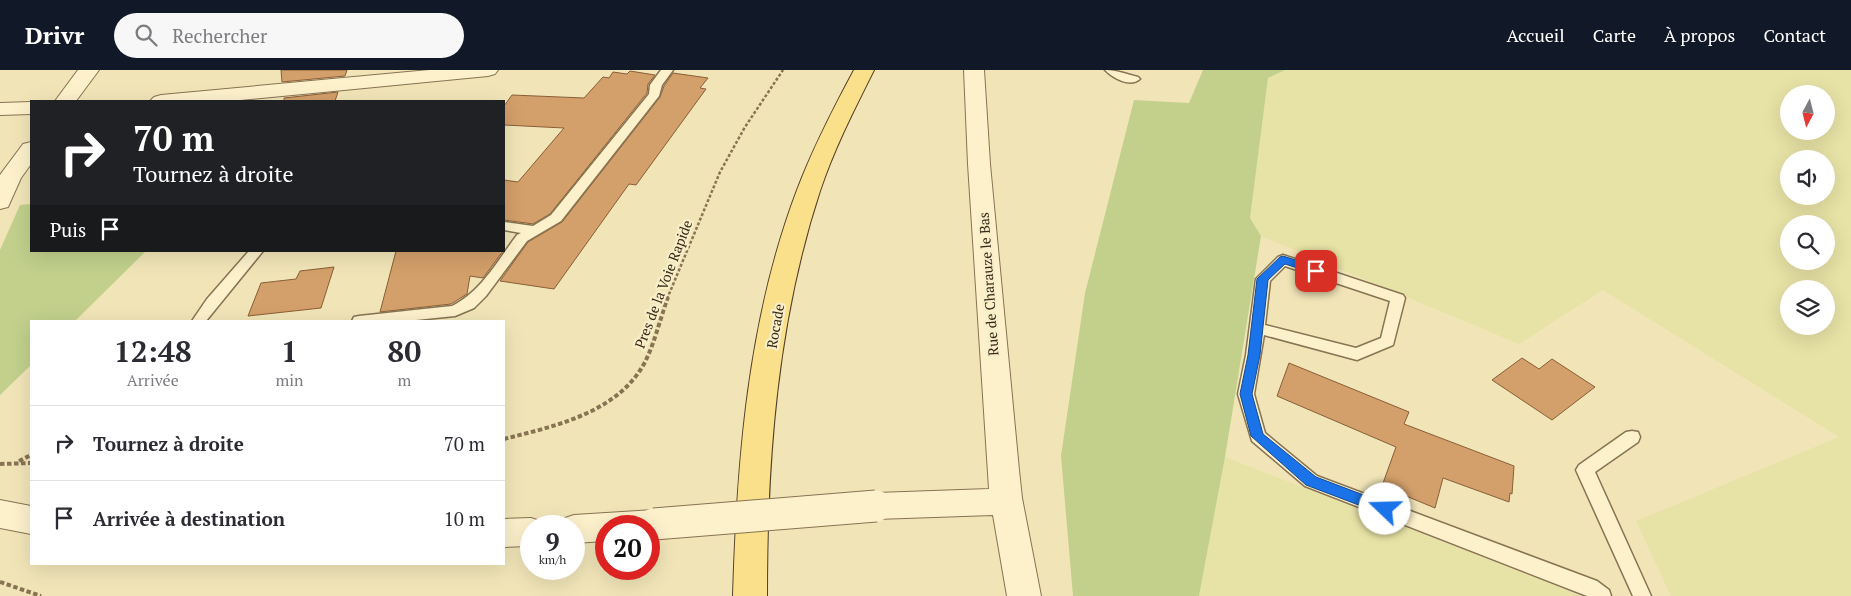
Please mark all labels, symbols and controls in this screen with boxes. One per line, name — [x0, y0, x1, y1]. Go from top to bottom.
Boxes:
search box — [114, 13, 464, 58]
text: Drivr — [25, 19, 84, 51]
icon: search — [132, 21, 160, 49]
text: Rechercher — [172, 23, 267, 48]
text: Accueil — [1506, 23, 1565, 47]
text: Carte — [1593, 23, 1636, 47]
text: À propos — [1664, 23, 1735, 47]
text: Contact — [1763, 23, 1826, 47]
north arrow — [1780, 85, 1835, 140]
map controls — [1780, 85, 1835, 335]
text: 70 m — [133, 115, 214, 161]
icon: right — [50, 120, 115, 185]
button: sound — [1780, 150, 1835, 205]
text: Tournez à droite — [133, 159, 294, 188]
street label: Rue de Charauze le Bas — [974, 212, 1002, 356]
icon: arrive — [96, 215, 124, 243]
button: search — [1780, 215, 1835, 270]
text: Puis — [50, 217, 86, 242]
street label: Pres de la Voie Rapide — [630, 217, 696, 351]
pin — [1295, 250, 1337, 292]
icon: arrive — [1302, 257, 1330, 285]
button: layers — [1780, 280, 1835, 335]
street label: Rocade — [762, 302, 788, 350]
text: 12:48 — [114, 331, 192, 371]
text: 1 — [281, 331, 298, 371]
text: 80 — [387, 331, 421, 371]
text: Arrivée — [127, 369, 179, 391]
text: min — [276, 369, 304, 391]
text: m — [397, 369, 411, 391]
icon: right — [50, 429, 78, 457]
text: Tournez à droite — [93, 431, 244, 456]
text: 70 m — [444, 431, 485, 456]
position arrow — [1358, 482, 1410, 534]
icon: arrive — [50, 504, 78, 532]
text: Arrivée à destination — [93, 506, 285, 531]
text: 10 m — [444, 506, 485, 531]
speed limit sign: 20 — [595, 515, 660, 580]
text: 9 — [545, 525, 560, 558]
text: km/h — [539, 552, 566, 567]

